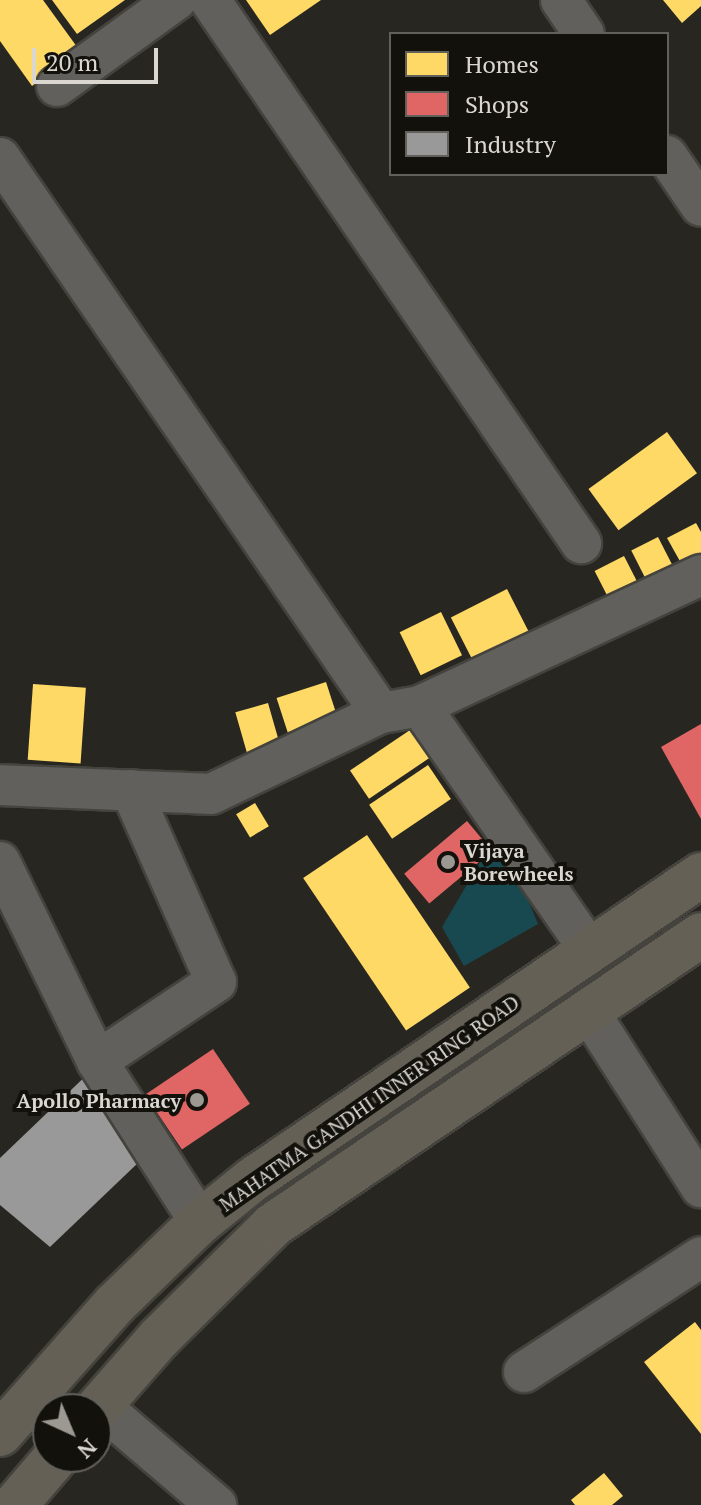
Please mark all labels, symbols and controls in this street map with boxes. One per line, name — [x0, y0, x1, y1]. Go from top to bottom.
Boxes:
scale bar — [36, 32, 162, 82]
legend — [389, 32, 669, 176]
text: 20 m — [46, 46, 98, 78]
text: Homes — [465, 48, 539, 80]
text: Shops — [465, 88, 529, 120]
text: Industry — [465, 128, 556, 160]
place label: Vijaya Borewheels — [464, 838, 574, 885]
marker: Vijaya Borewheels — [439, 853, 457, 871]
street label: MAHATMA GANDHI INNER RING ROAD — [214, 990, 524, 1216]
place label: Apollo Pharmacy — [17, 1088, 181, 1112]
marker: Apollo Pharmacy — [188, 1091, 206, 1109]
north arrow — [32, 1393, 112, 1473]
text: N — [72, 1433, 104, 1465]

